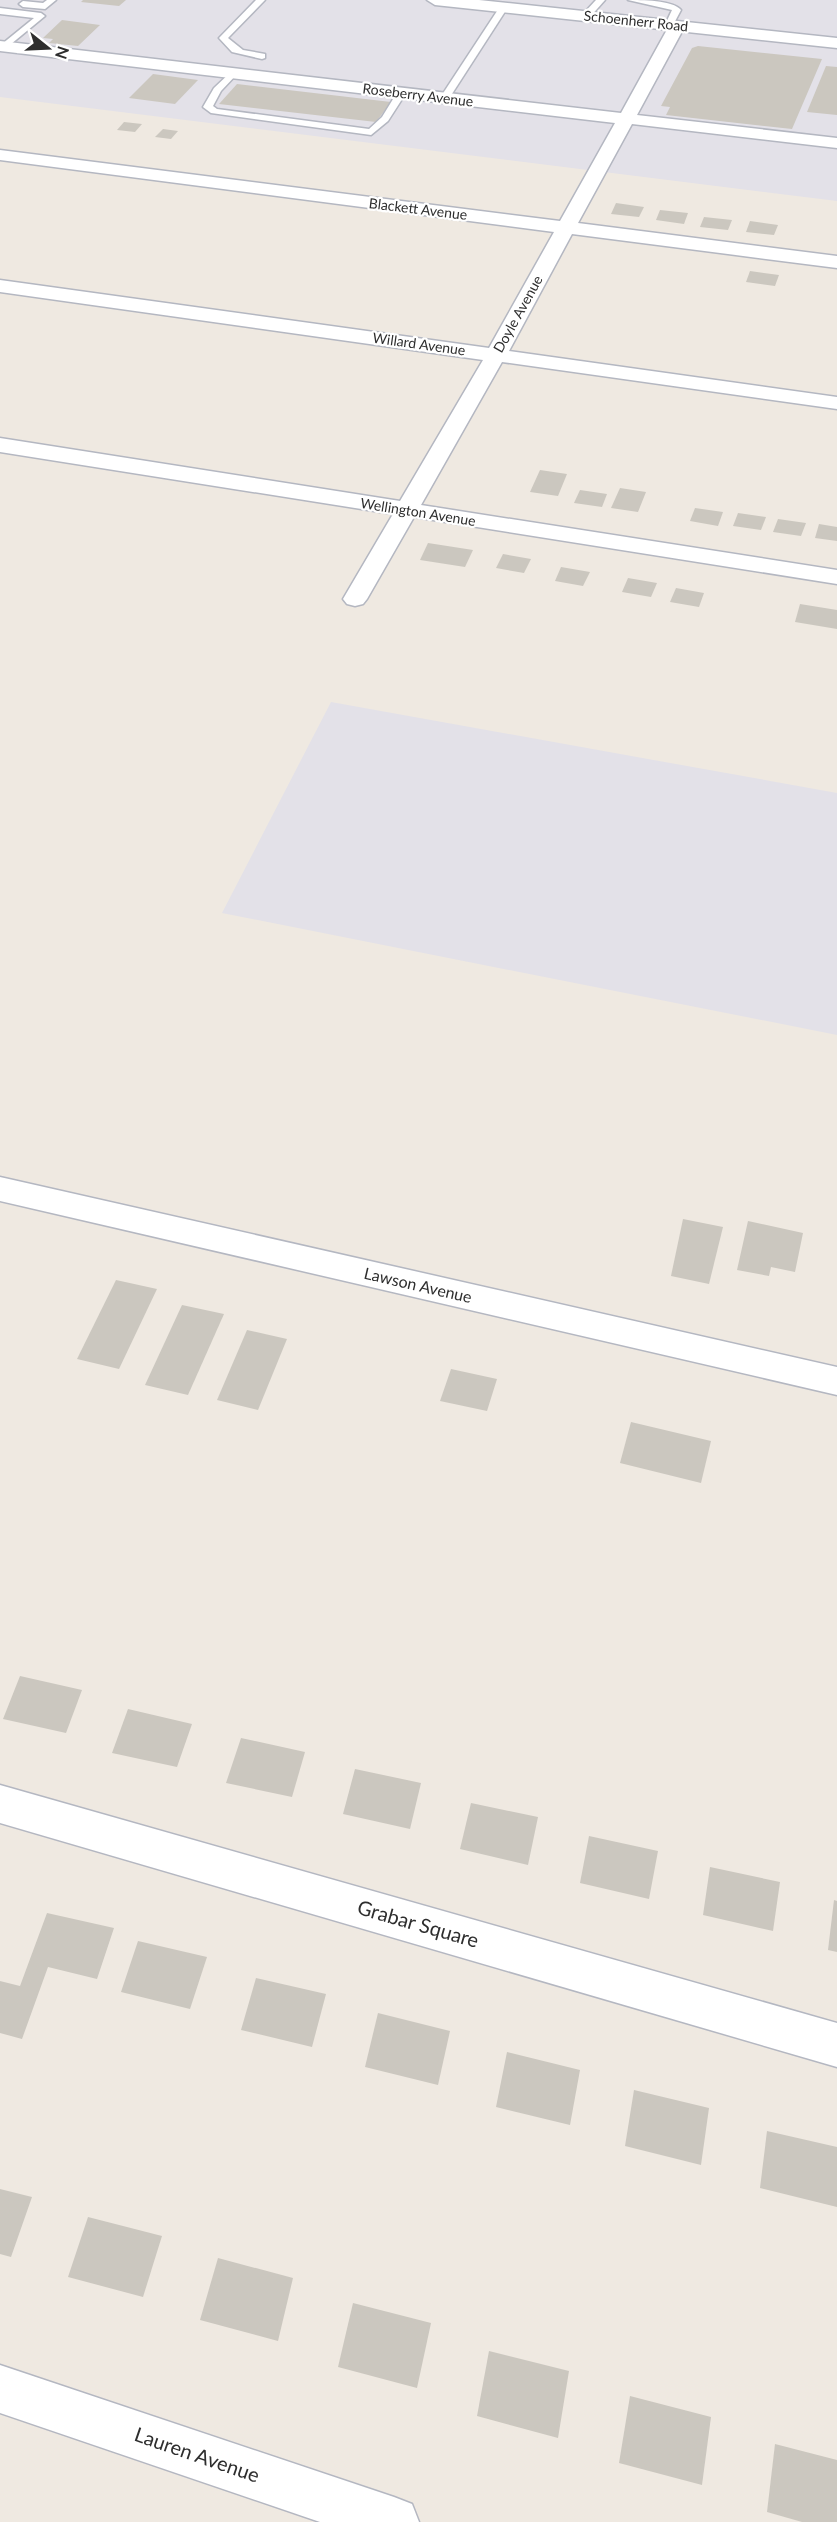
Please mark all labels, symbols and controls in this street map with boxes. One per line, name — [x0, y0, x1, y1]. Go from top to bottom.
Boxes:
street label: Schoenherr Road — [583, 7, 689, 34]
north arrow — [18, 18, 78, 78]
text: N — [52, 44, 74, 62]
street label: Roseberry Avenue — [362, 79, 474, 110]
street label: Blackett Avenue — [368, 194, 468, 223]
street label: Doyle Avenue — [489, 272, 546, 355]
street label: Willard Avenue — [372, 329, 467, 358]
street label: Wellington Avenue — [359, 494, 477, 529]
street label: Lawson Avenue — [362, 1263, 474, 1306]
street label: Grabar Square — [355, 1894, 482, 1952]
street label: Lauren Avenue — [132, 2421, 263, 2487]

